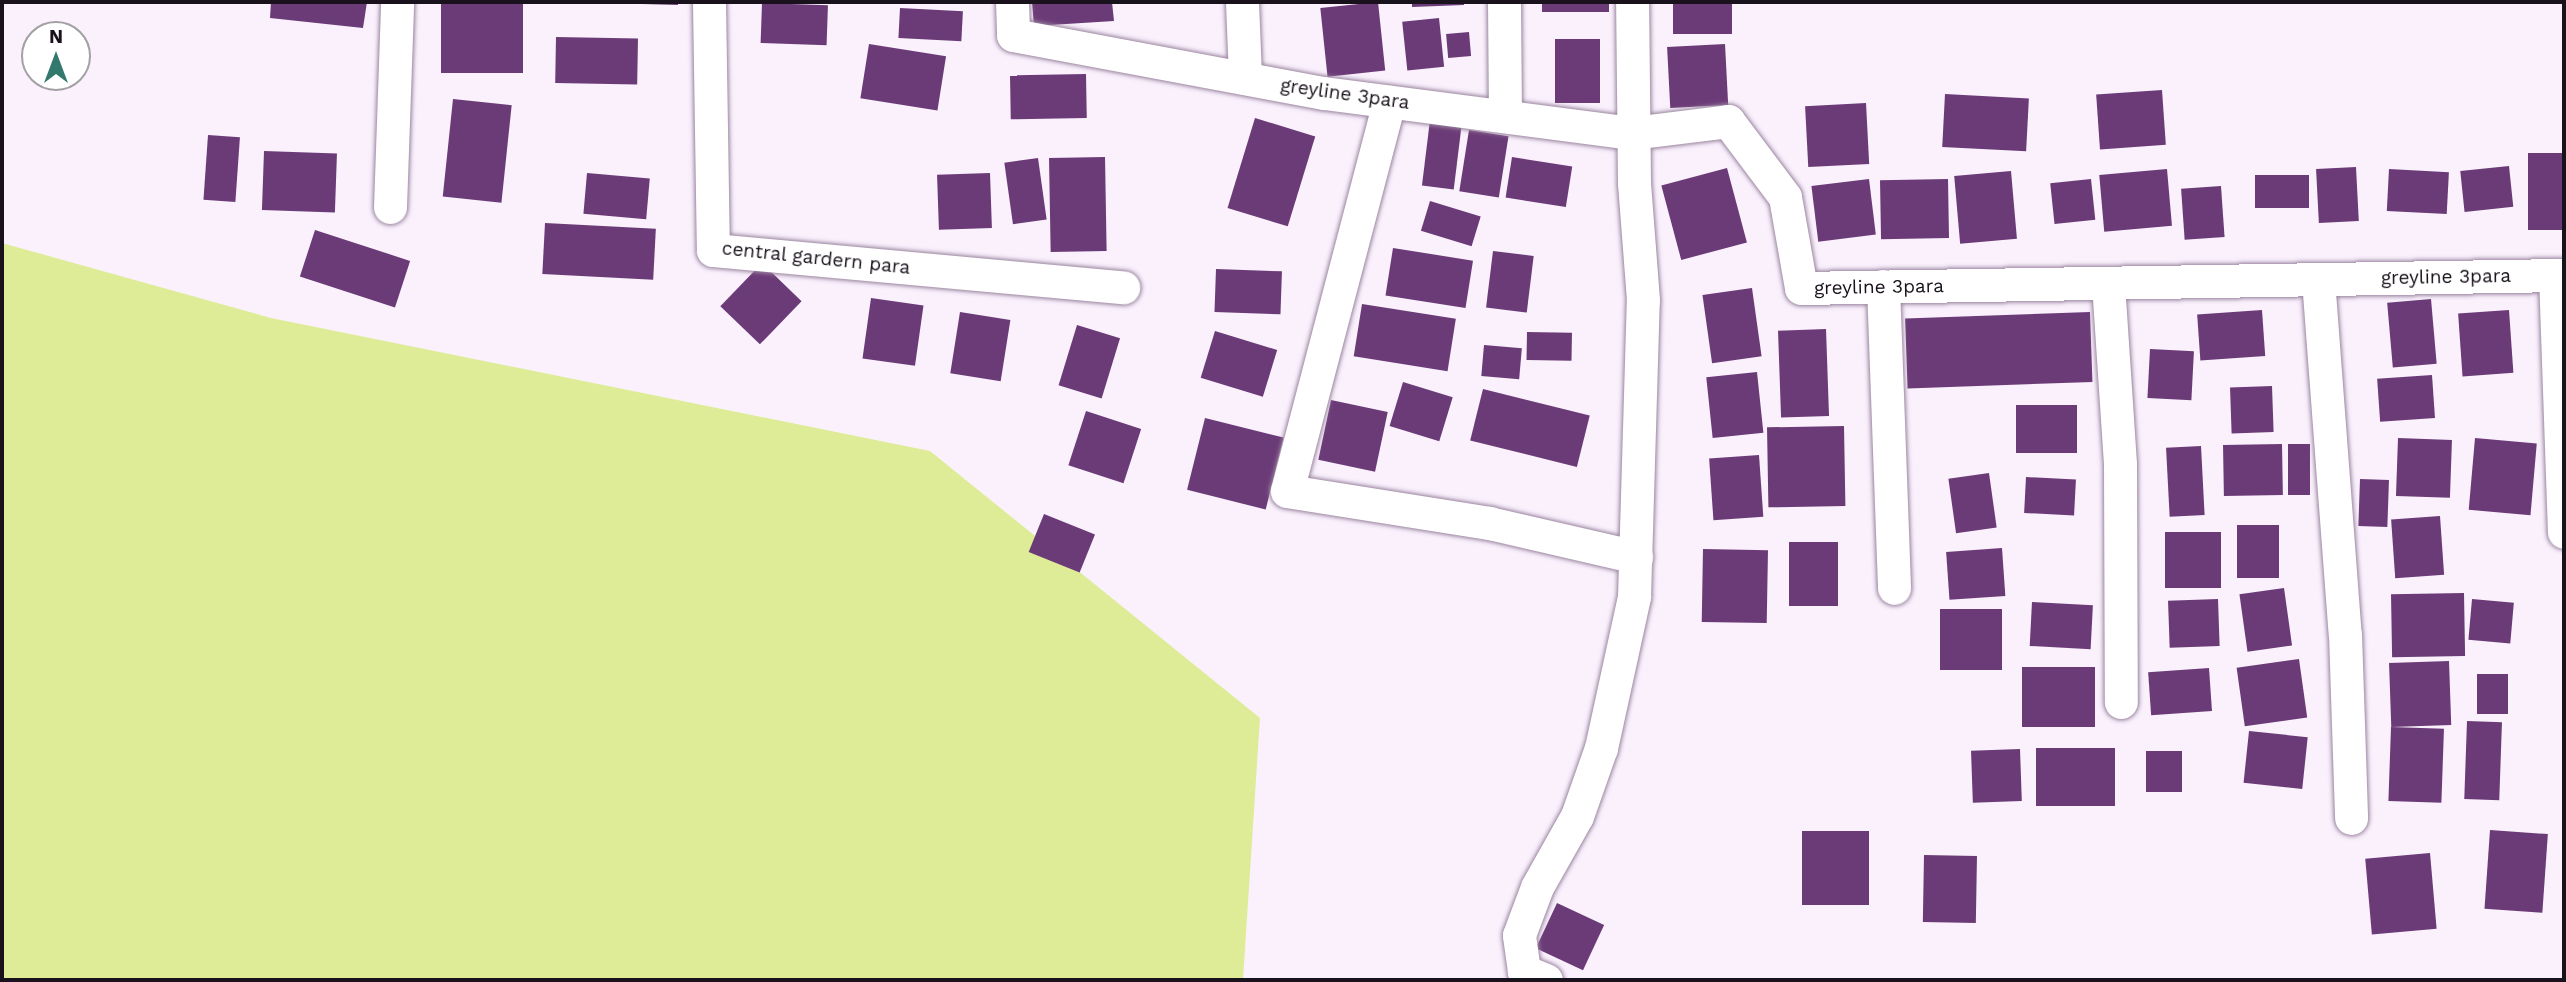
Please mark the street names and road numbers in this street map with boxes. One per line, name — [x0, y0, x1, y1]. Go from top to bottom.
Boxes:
street label: greyline 3para — [1279, 74, 1411, 114]
street label: central gardern para — [720, 237, 912, 279]
street label: greyline 3para — [2381, 264, 2511, 290]
street label: greyline 3para — [1814, 274, 1944, 300]

